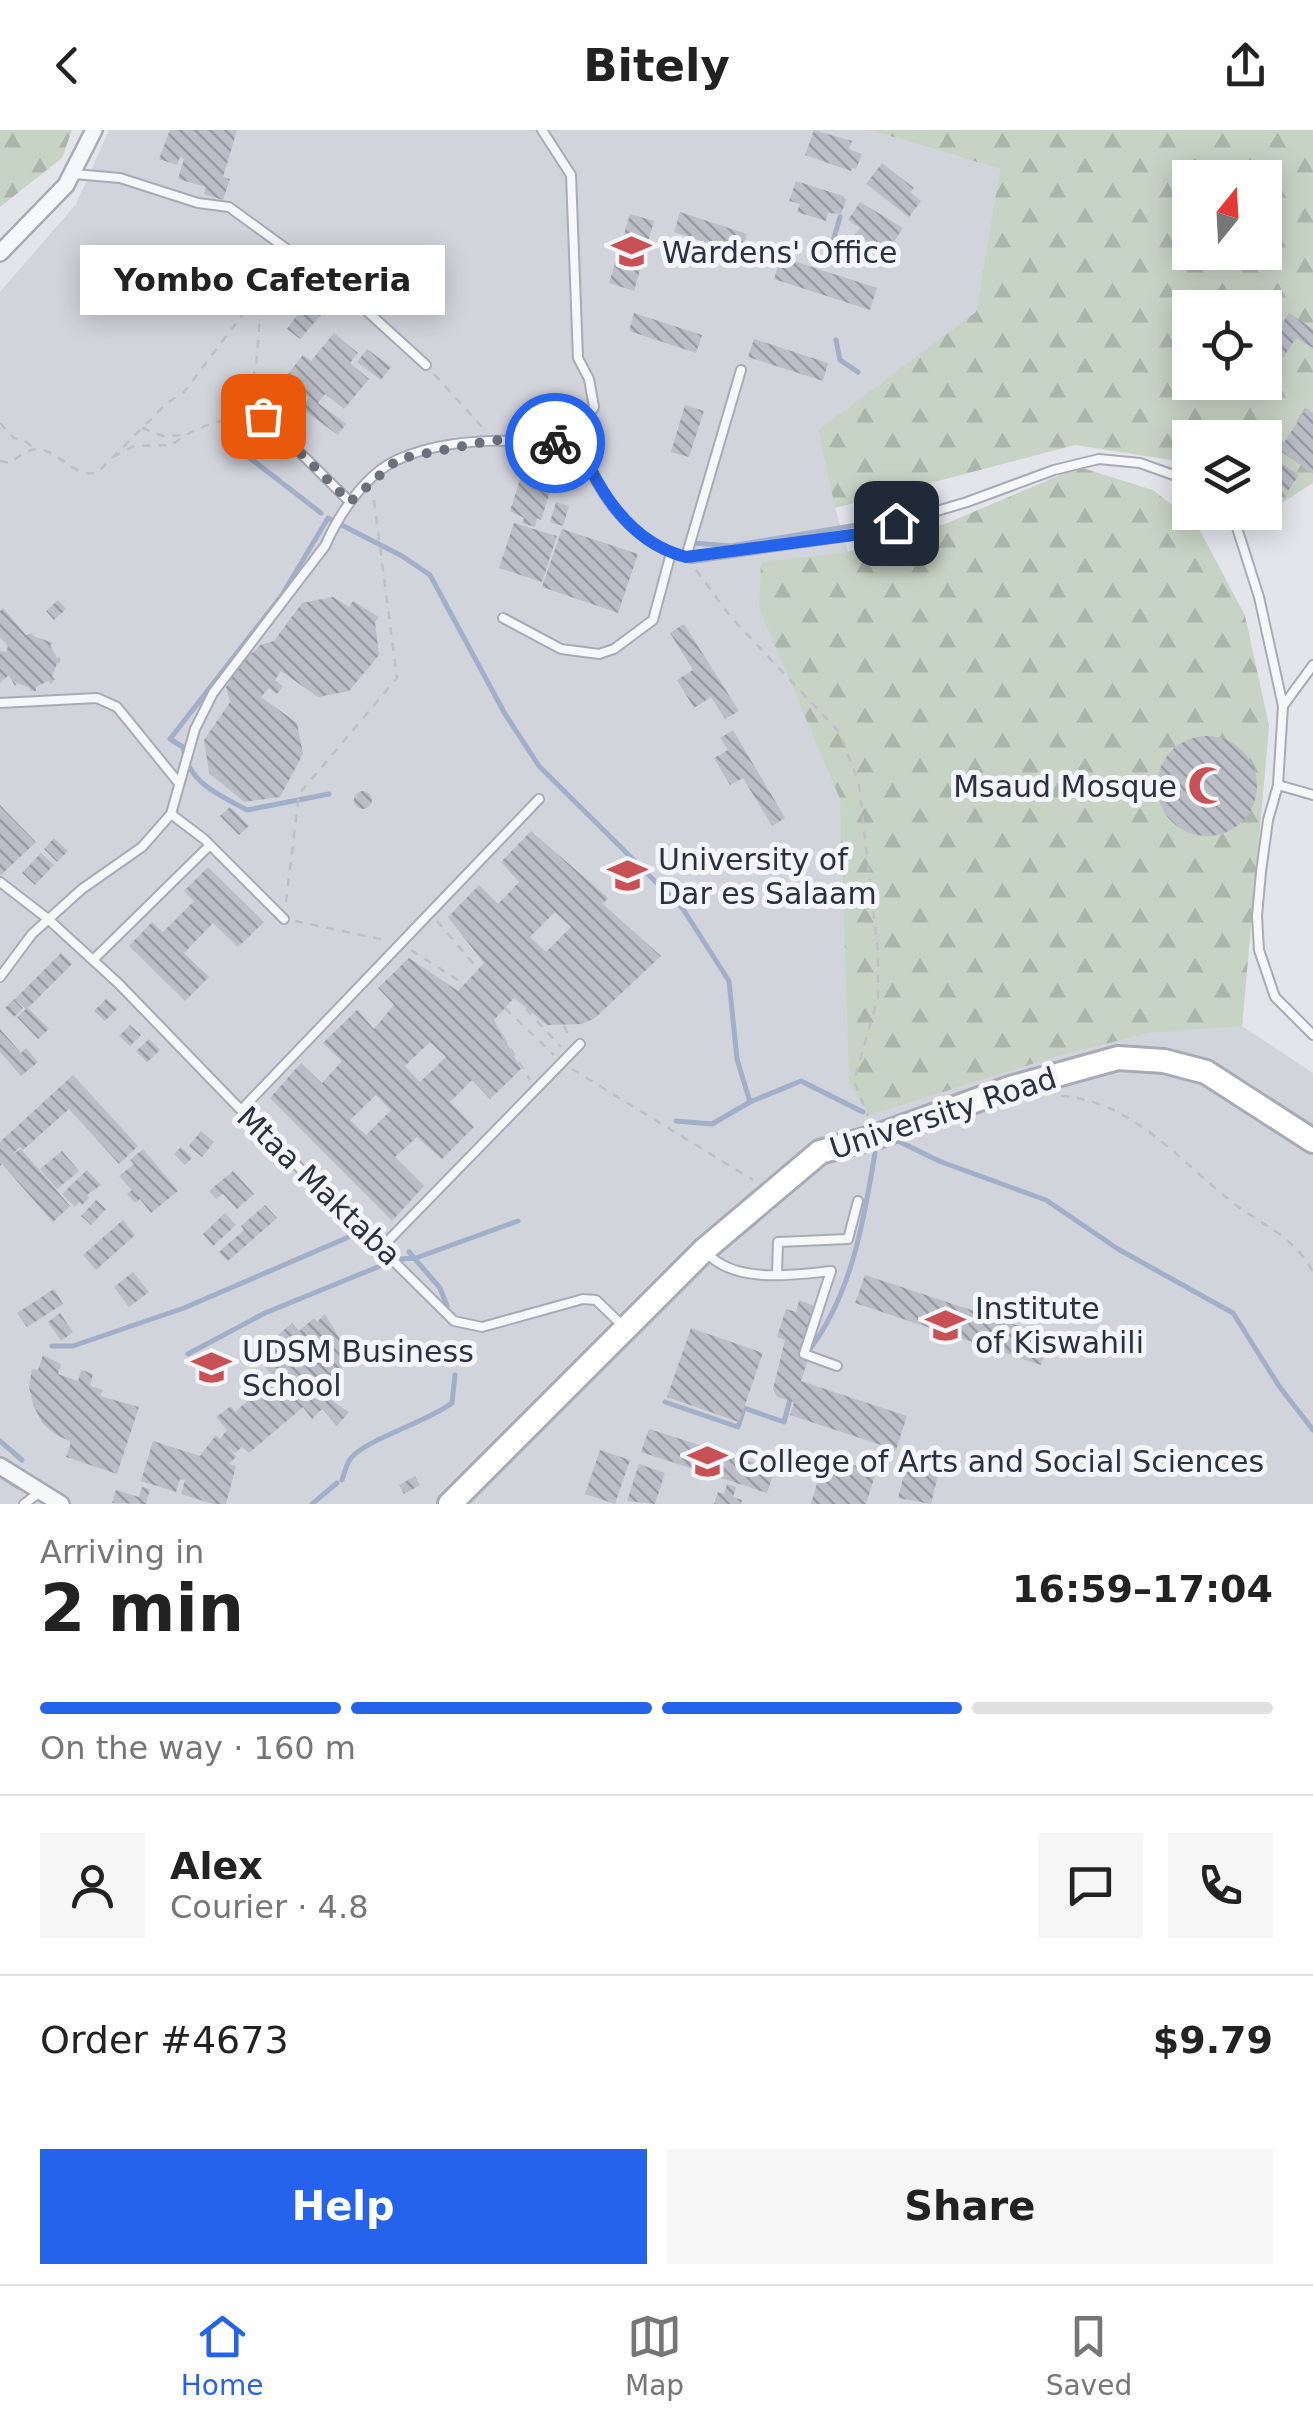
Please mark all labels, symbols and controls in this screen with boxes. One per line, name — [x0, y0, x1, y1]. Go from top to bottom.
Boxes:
icon: back — [40, 38, 95, 93]
icon: share — [1218, 38, 1273, 93]
text: Bitely — [583, 39, 730, 92]
north arrow — [1172, 160, 1282, 270]
map controls — [1172, 160, 1282, 530]
school or university icon: Wardens' Office — [611, 231, 653, 273]
place label: Wardens' Office — [662, 235, 897, 270]
callout: Yombo Cafeteria — [80, 246, 446, 316]
text: Yombo Cafeteria — [114, 261, 411, 299]
button: locate — [1172, 290, 1282, 400]
pin — [221, 374, 306, 459]
icon: bag — [236, 389, 291, 444]
courier — [505, 393, 605, 493]
icon: bike — [528, 416, 583, 471]
button: layers — [1172, 420, 1282, 530]
pin — [854, 481, 939, 566]
icon: home — [869, 496, 924, 551]
mosque icon: Msaud Mosque — [1186, 765, 1228, 807]
place label: Msaud Mosque — [953, 769, 1177, 804]
place label: University of Dar es Salaam — [658, 842, 877, 911]
school or university icon: University of Dar es Salaam — [607, 855, 649, 897]
street label: University Road — [825, 1060, 1061, 1166]
street label: Mtaa Maktaba — [230, 1099, 408, 1273]
place label: Institute of Kiswahili — [975, 1291, 1144, 1360]
school or university icon: Institute of Kiswahili — [924, 1304, 966, 1346]
place label: UDSM Business School — [242, 1334, 474, 1403]
school or university icon: UDSM Business School — [191, 1347, 233, 1389]
school or university icon: College of Arts and Social Sciences — [687, 1440, 729, 1482]
place label: College of Arts and Social Sciences — [738, 1444, 1264, 1479]
text: Arriving in — [40, 1533, 204, 1571]
text: 16:59–17:04 — [1012, 1567, 1273, 1611]
text: 2 min — [40, 1571, 244, 1646]
text: On the way · 160 m — [40, 1729, 356, 1767]
button: person — [40, 1833, 145, 1938]
button: chat — [1038, 1833, 1143, 1938]
button: phone — [1168, 1833, 1273, 1938]
text: Alex — [170, 1844, 263, 1888]
text: Courier · 4.8 — [170, 1888, 369, 1926]
text: Order #4673 — [40, 2018, 289, 2062]
text: $9.79 — [1153, 2018, 1273, 2062]
button: Help — [40, 2149, 647, 2264]
button: Share — [667, 2149, 1273, 2264]
tab: Home — [181, 2309, 263, 2402]
tab: Map — [625, 2309, 684, 2402]
tab: Saved — [1046, 2309, 1132, 2402]

